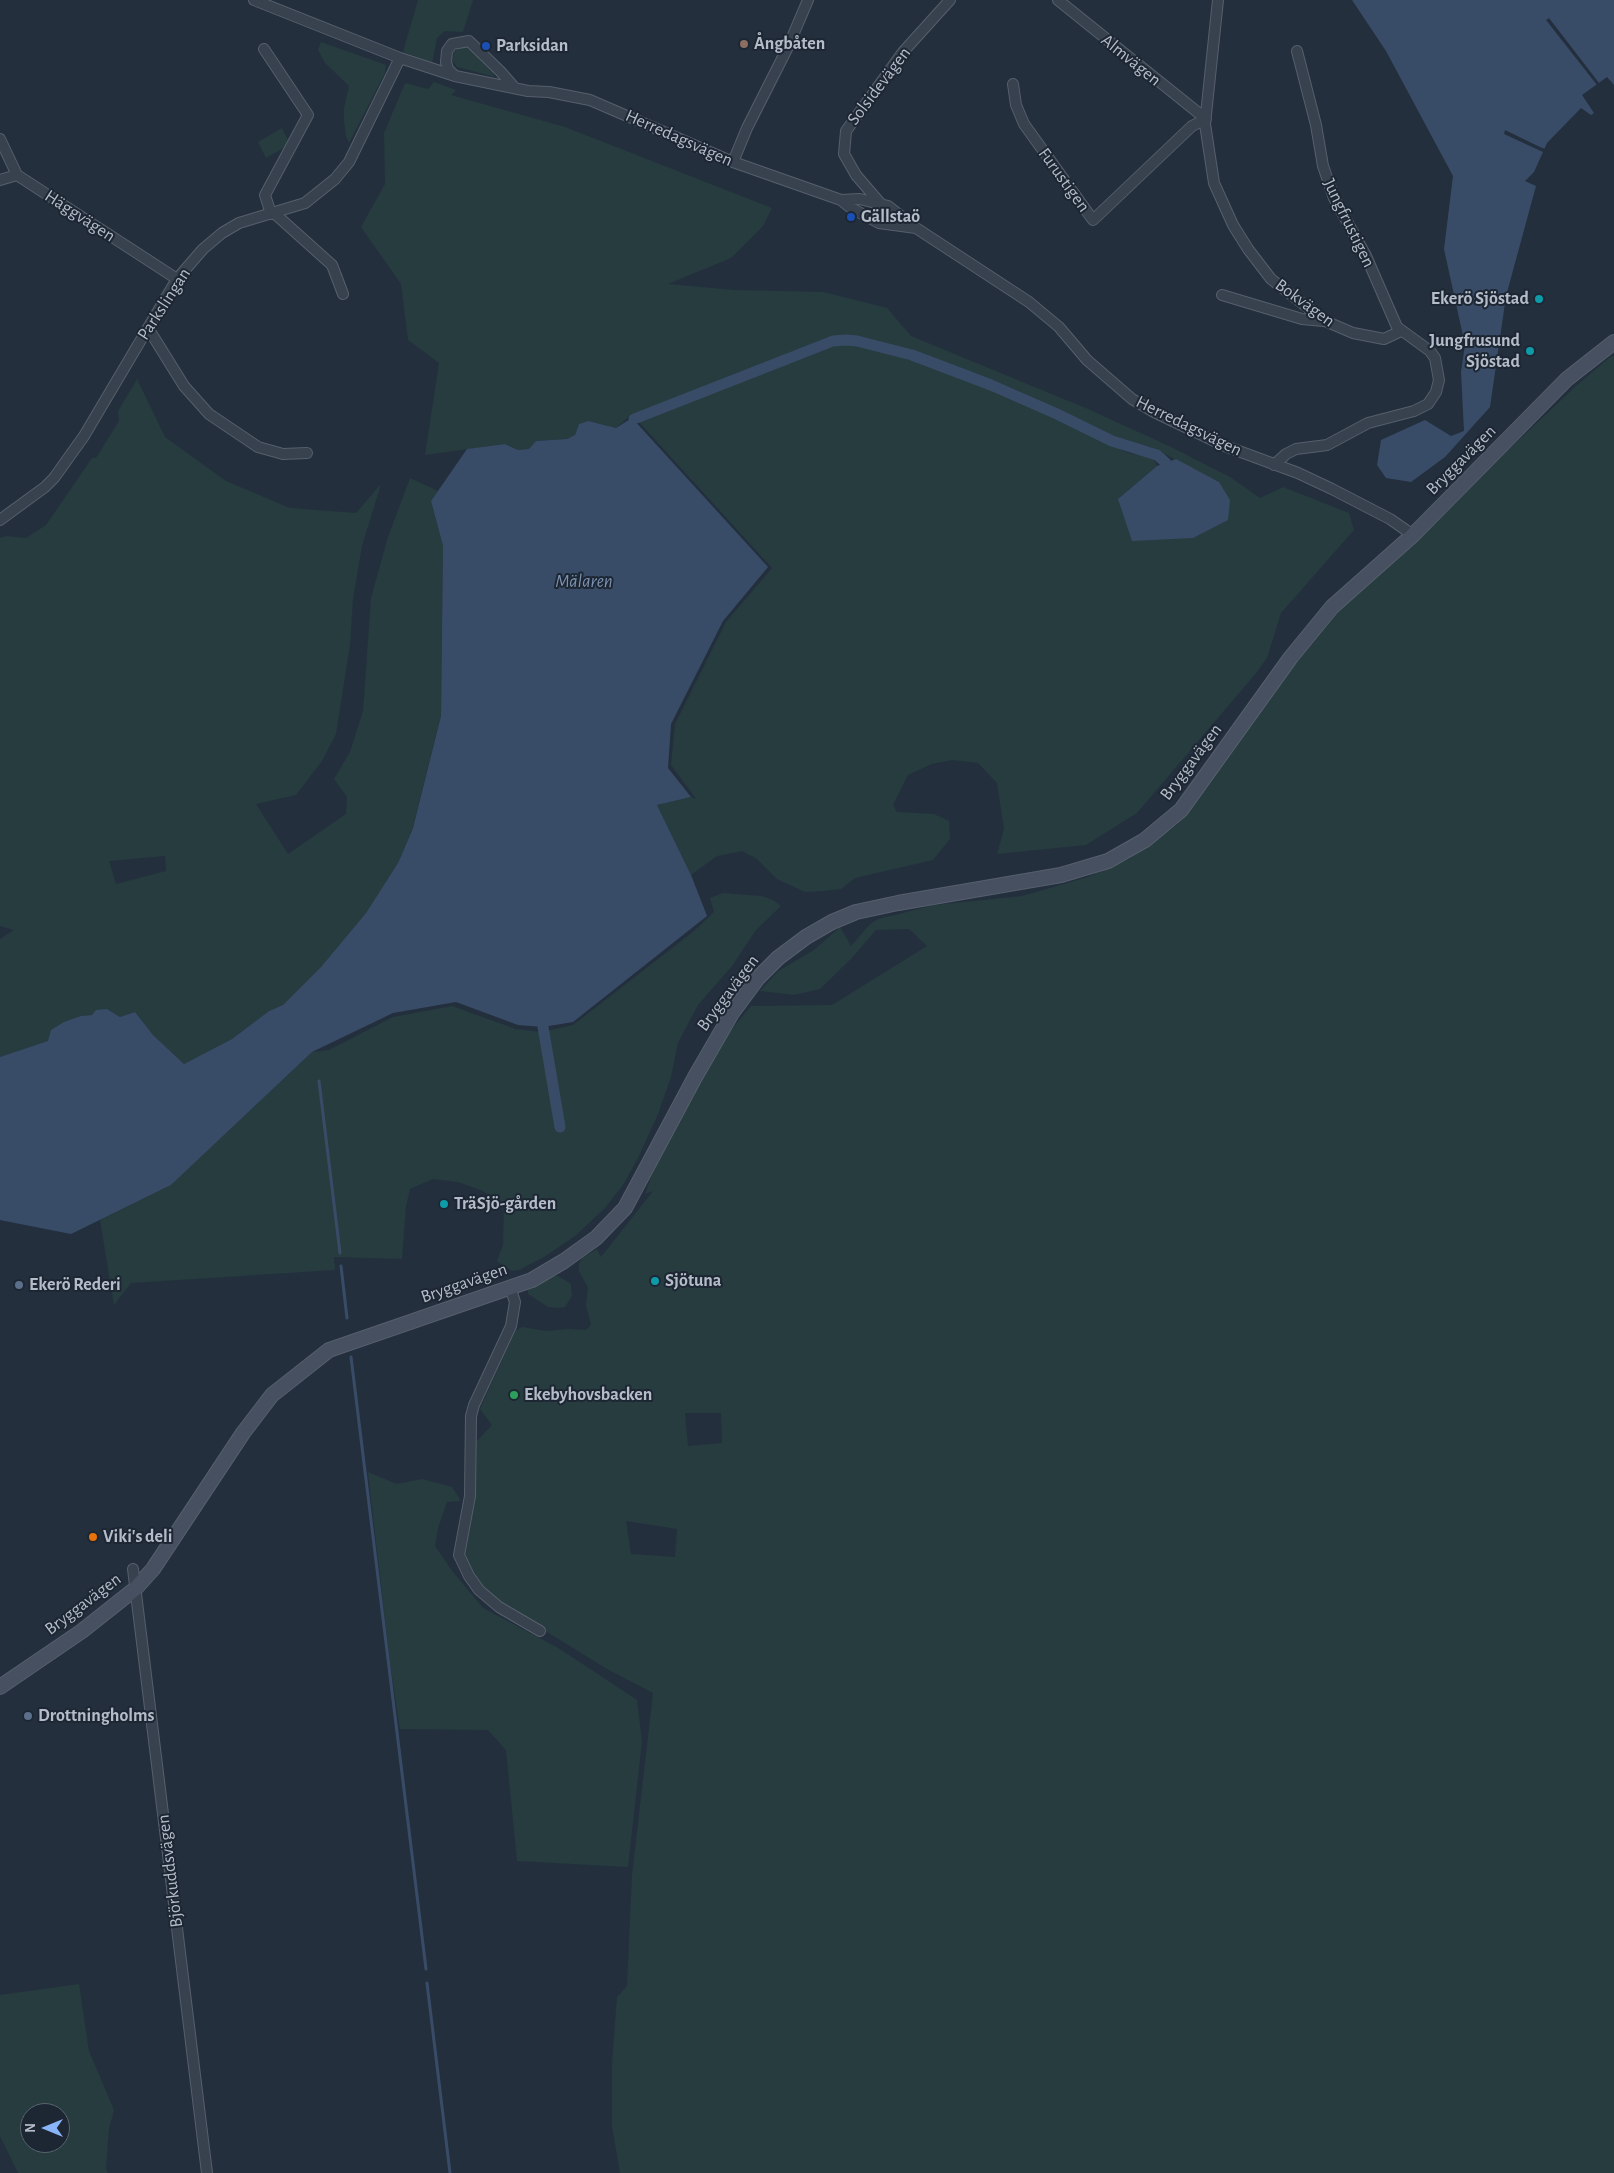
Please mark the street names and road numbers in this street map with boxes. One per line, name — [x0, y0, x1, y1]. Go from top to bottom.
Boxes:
street label: Almvägen — [1097, 29, 1165, 91]
street label: Solsidevägen — [843, 43, 915, 129]
street label: Herredagsvägen — [622, 105, 736, 171]
street label: Furustigen — [1033, 144, 1095, 216]
street label: Jungfrustigen — [1318, 175, 1380, 271]
street label: Häggvägen — [41, 185, 119, 247]
street label: Parkslingan — [133, 264, 195, 344]
street label: Bokvägen — [1271, 274, 1339, 332]
street label: Herredagsvägen — [1132, 391, 1246, 461]
street label: Bryggavägen — [1421, 420, 1501, 500]
street label: Bryggavägen — [1155, 719, 1227, 805]
street label: Bryggavägen — [692, 950, 764, 1036]
street label: Bryggavägen — [418, 1258, 510, 1308]
street label: Bryggavägen — [40, 1568, 126, 1640]
street label: Björkuddsvägen — [152, 1813, 188, 1929]

